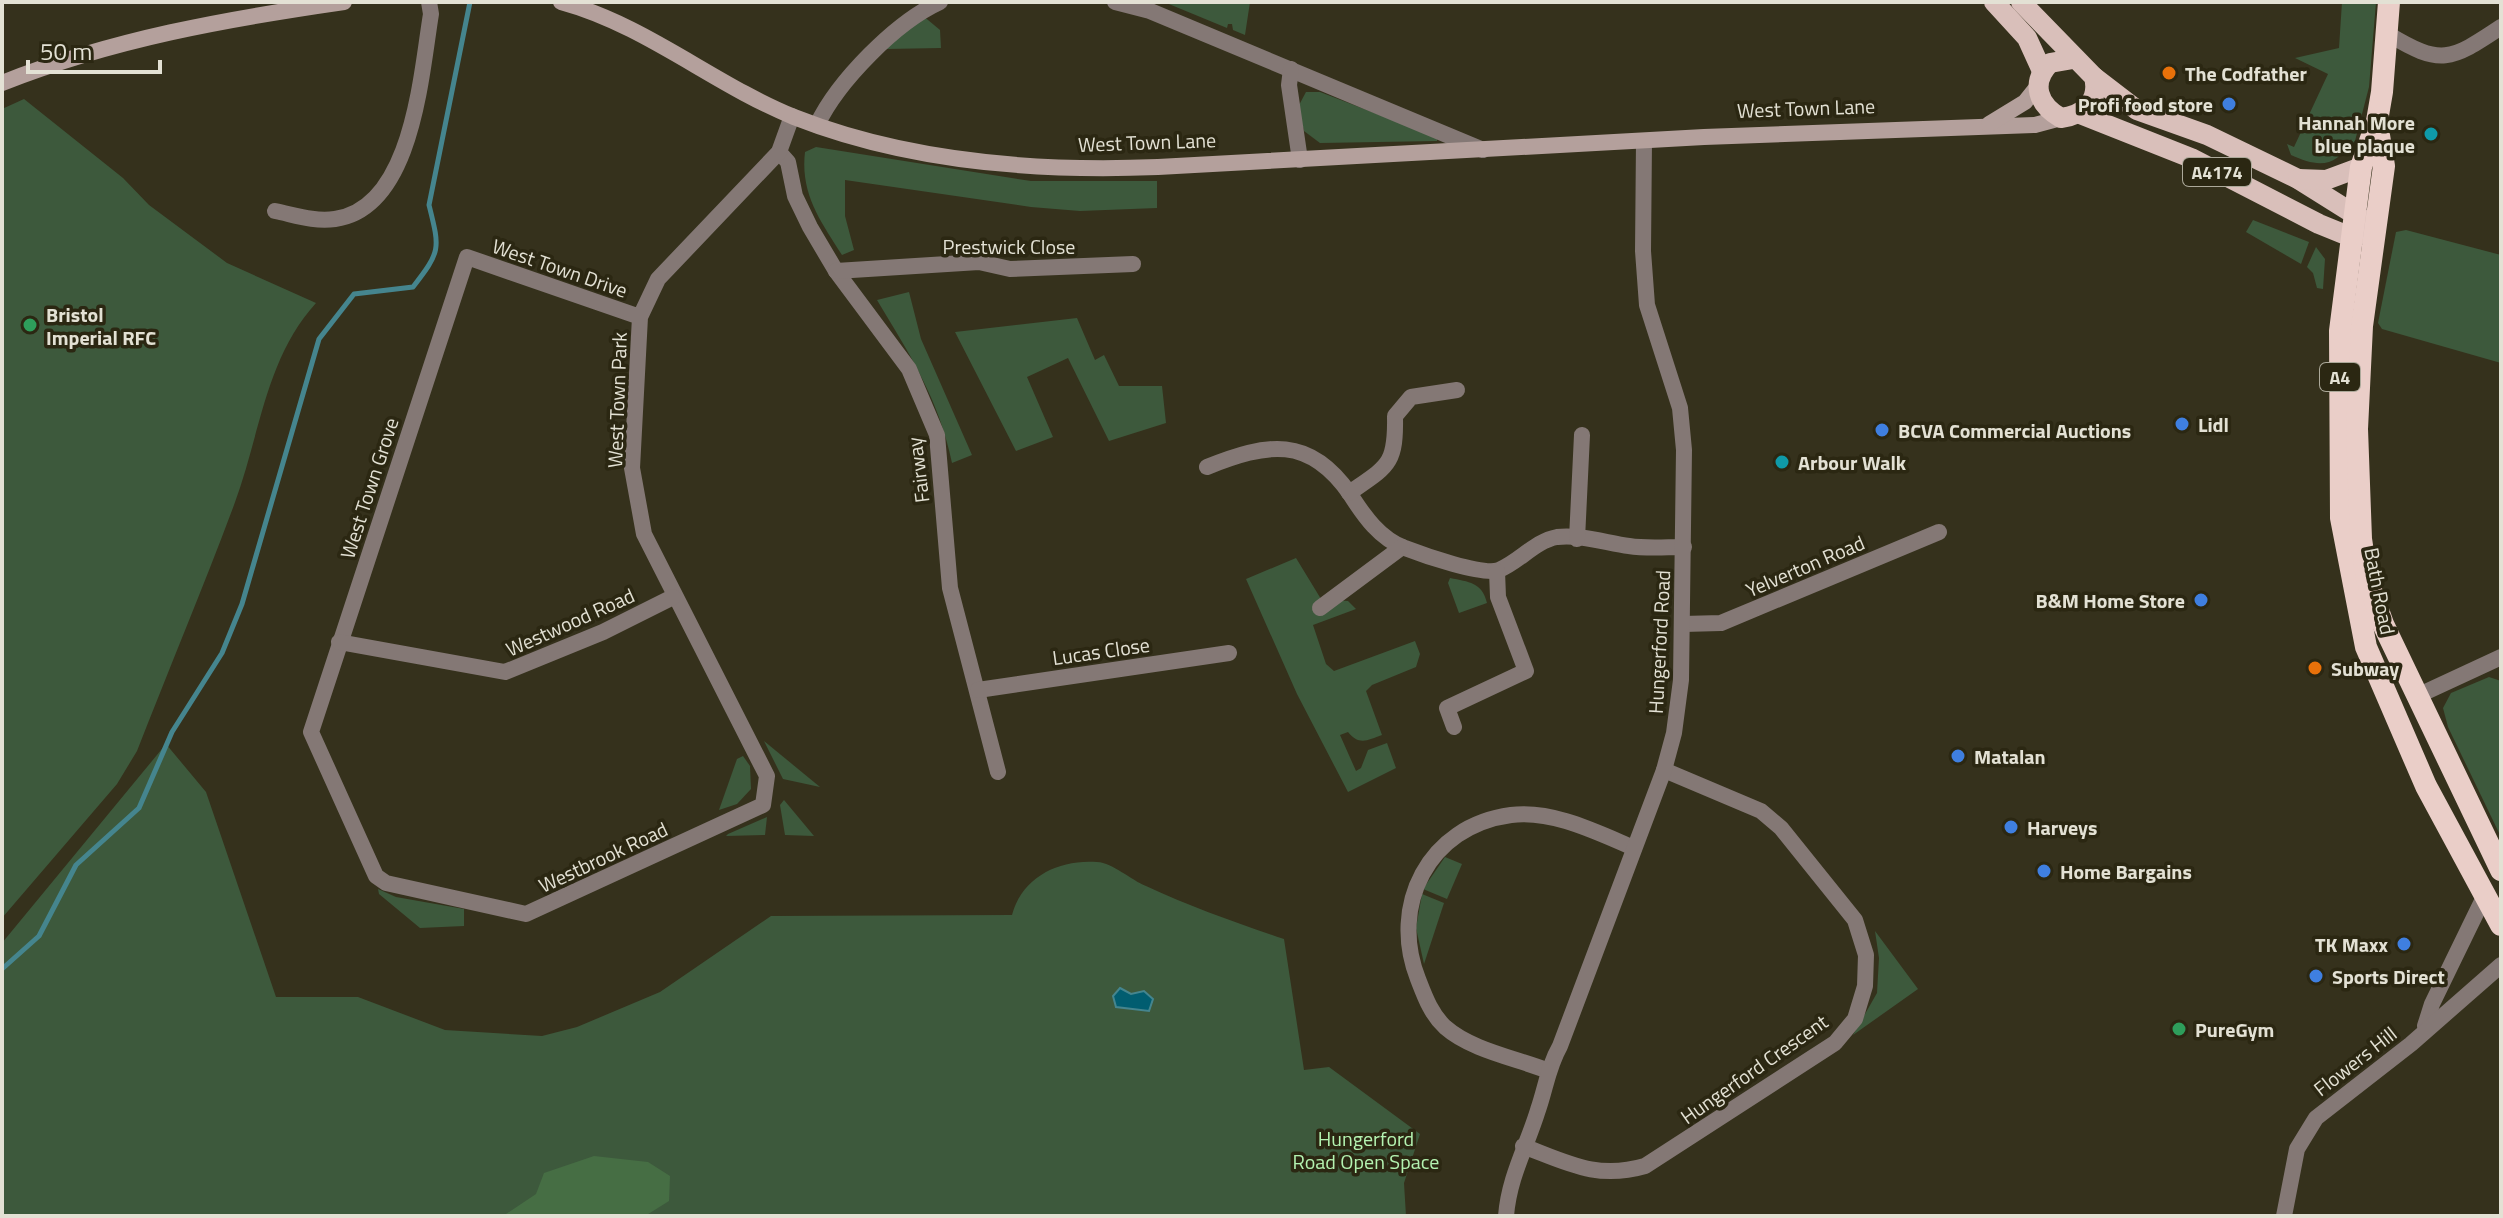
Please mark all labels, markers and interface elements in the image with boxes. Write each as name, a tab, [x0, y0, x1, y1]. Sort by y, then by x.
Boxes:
scale bar	[28, 24, 160, 74]
text: 50 m	[40, 33, 92, 69]
place label: The Codfather	[2185, 58, 2307, 89]
marker: The Codfather	[2160, 64, 2178, 82]
place label: Profi food store	[2078, 89, 2213, 120]
street label: West Town Lane	[1736, 90, 1876, 126]
marker: Profi food store	[2220, 95, 2238, 113]
place label: Hannah More blue plaque	[2298, 107, 2415, 161]
street label: West Town Lane	[1077, 124, 1217, 160]
marker: Hannah More blue plaque	[2422, 125, 2440, 143]
road number: A4174	[2183, 158, 2251, 186]
street label: West Town Drive	[488, 230, 632, 306]
street label: Prestwick Close	[943, 231, 1075, 262]
place label: Bristol Imperial RFC	[46, 299, 156, 353]
marker: Bristol Imperial RFC	[21, 316, 39, 334]
street label: West Town Park	[599, 331, 635, 468]
road number: A4	[2320, 363, 2360, 391]
place label: Lidl	[2198, 409, 2229, 440]
street label: West Town Grove	[332, 413, 406, 563]
place label: BCVA Commercial Auctions	[1898, 415, 2131, 446]
marker: Lidl	[2173, 415, 2191, 433]
marker: BCVA Commercial Auctions	[1873, 421, 1891, 439]
street label: Fairway	[899, 435, 937, 505]
place label: Arbour Walk	[1798, 447, 1907, 478]
marker: Arbour Walk	[1773, 453, 1791, 471]
street label: Yelverton Road	[1741, 527, 1869, 605]
street label: Bath Road	[2356, 545, 2404, 637]
street label: Hungerford Road	[1640, 569, 1678, 715]
street label: Westwood Road	[501, 580, 639, 664]
place label: B&M Home Store	[2035, 585, 2185, 616]
marker: B&M Home Store	[2192, 591, 2210, 609]
street label: Lucas Close	[1050, 629, 1152, 673]
place label: Subway	[2331, 653, 2399, 684]
marker: Subway	[2306, 659, 2324, 677]
place label: Matalan	[1974, 741, 2046, 772]
marker: Matalan	[1949, 747, 1967, 765]
place label: Harveys	[2027, 812, 2097, 843]
street label: Westbrook Road	[533, 813, 673, 901]
marker: Harveys	[2002, 818, 2020, 836]
place label: Home Bargains	[2060, 856, 2192, 887]
marker: Home Bargains	[2035, 862, 2053, 880]
place label: TK Maxx	[2315, 929, 2389, 960]
marker: TK Maxx	[2395, 935, 2413, 953]
place label: Sports Direct	[2332, 961, 2445, 992]
marker: Sports Direct	[2307, 967, 2325, 985]
street label: Hungerford Crescent	[1674, 1006, 1834, 1132]
place label: PureGym	[2195, 1014, 2274, 1045]
street label: Flowers Hill	[2307, 1018, 2403, 1104]
marker: PureGym	[2170, 1020, 2188, 1038]
park label: Hungerford Road Open Space	[1293, 1123, 1439, 1177]

